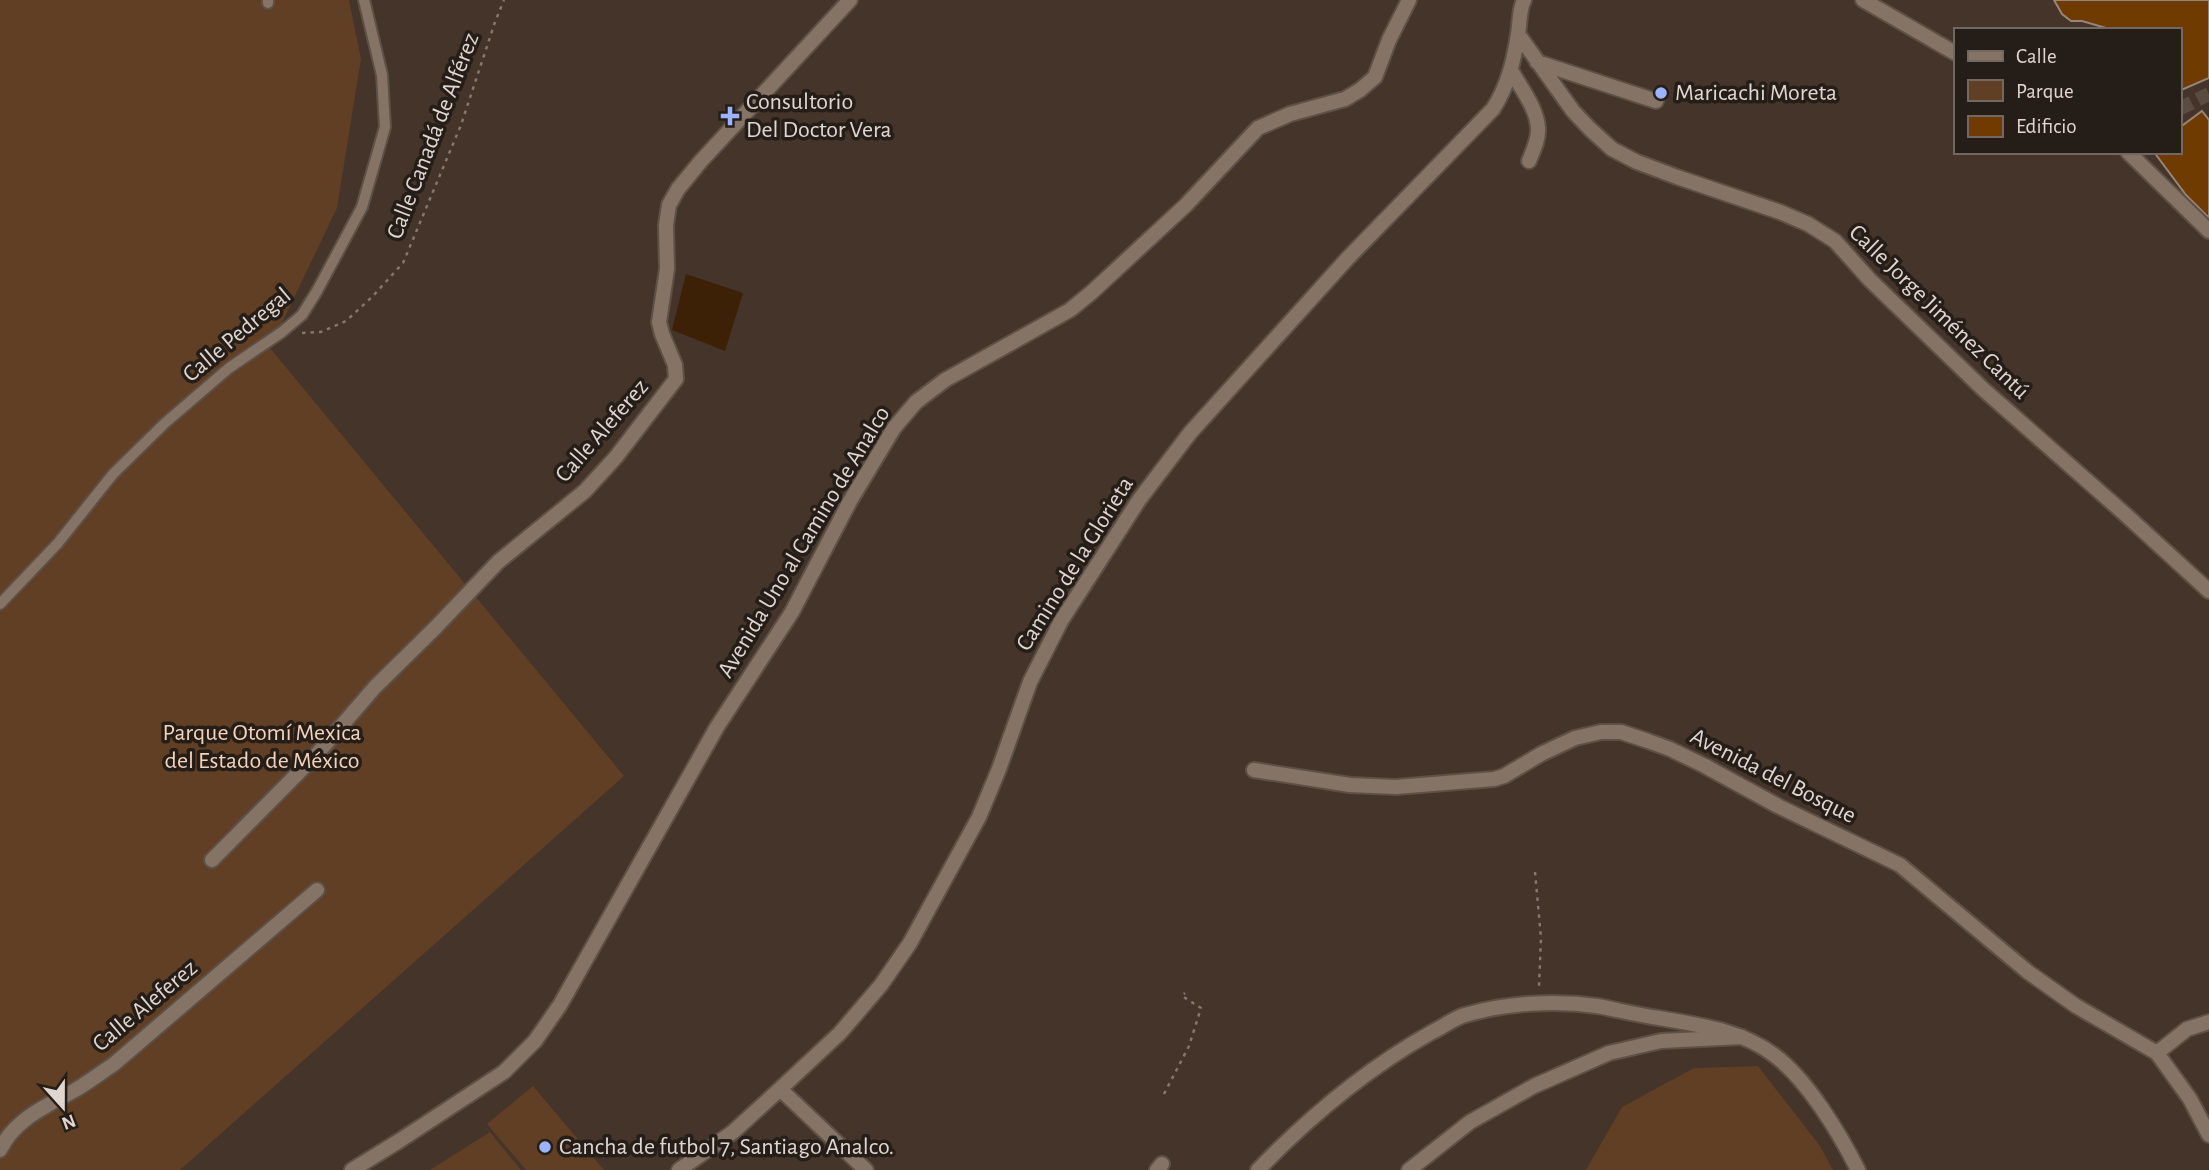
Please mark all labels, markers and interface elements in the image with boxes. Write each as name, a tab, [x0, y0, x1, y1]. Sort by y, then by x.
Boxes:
legend	[1954, 28, 2181, 154]
street label: Calle Canadá de Alférez	[383, 30, 483, 242]
text: Calle	[2016, 46, 2057, 67]
place label: Maricachi Moreta	[1675, 81, 1837, 105]
text: Parque	[2016, 81, 2074, 102]
marker: Maricachi Moreta	[1653, 85, 1669, 101]
place label: Consultorio Del Doctor Vera	[746, 90, 892, 142]
marker: Consultorio Del Doctor Vera	[720, 106, 740, 126]
text: Edificio	[2016, 116, 2077, 137]
street label: Calle Jorge Jiménez Cantú	[1844, 220, 2034, 404]
street label: Calle Pedregal	[179, 283, 295, 387]
street label: Calle Aleferez	[551, 375, 653, 487]
street label: Avenida Uno al Camino de Analco	[713, 402, 895, 682]
street label: Camino de la Glorieta	[1012, 473, 1138, 655]
park label: Parque Otomí Mexica del Estado de México	[163, 721, 361, 773]
street label: Avenida del Bosque	[1686, 724, 1860, 828]
street label: Calle Aleferez	[88, 956, 202, 1056]
north arrow	[28, 1072, 98, 1142]
text: N	[59, 1110, 78, 1133]
place label: Cancha de futbol 7, Santiago Analco.	[559, 1135, 894, 1159]
marker: Cancha de futbol 7, Santiago Analco.	[537, 1139, 553, 1155]

